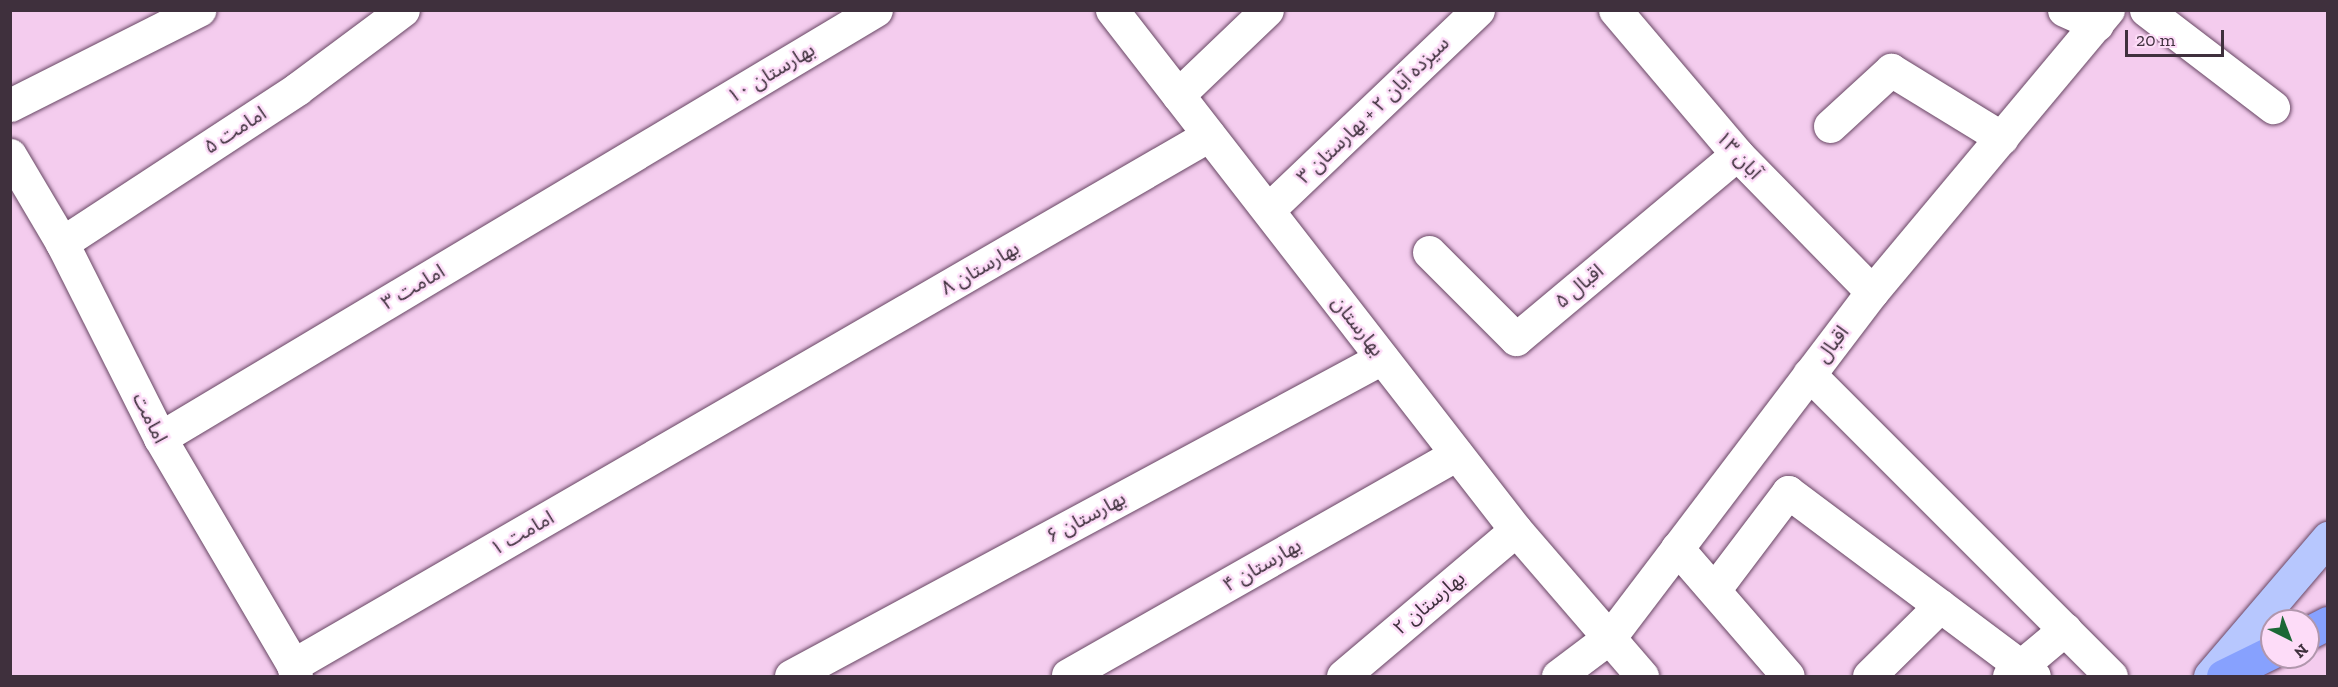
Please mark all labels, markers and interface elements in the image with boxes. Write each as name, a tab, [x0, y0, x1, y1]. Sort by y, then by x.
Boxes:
scale bar	[2128, 18, 2227, 56]
text: 20 m	[2136, 29, 2175, 51]
street label: سیزده آبان ۲ + بهارستان ۳	[1292, 31, 1454, 189]
street label: بهارستان ۱۰	[723, 37, 819, 109]
street label: امامت ۵	[199, 101, 271, 159]
street label: ۱۳ آبان	[1711, 126, 1767, 184]
street label: بهارستان ۸	[936, 236, 1024, 300]
street label: امامت ۳	[377, 259, 449, 315]
street label: اقبال ۵	[1550, 259, 1608, 313]
street label: بهارستان	[1327, 291, 1389, 361]
street label: اقبال	[1810, 321, 1854, 367]
street label: امامت	[127, 389, 173, 447]
street label: بهارستان ۶	[1042, 486, 1130, 548]
street label: امامت ۱	[486, 505, 558, 561]
street label: بهارستان ۴	[1218, 533, 1306, 597]
street label: بهارستان ۲	[1388, 566, 1470, 640]
north arrow	[2260, 609, 2320, 669]
text: N	[2290, 640, 2312, 662]

